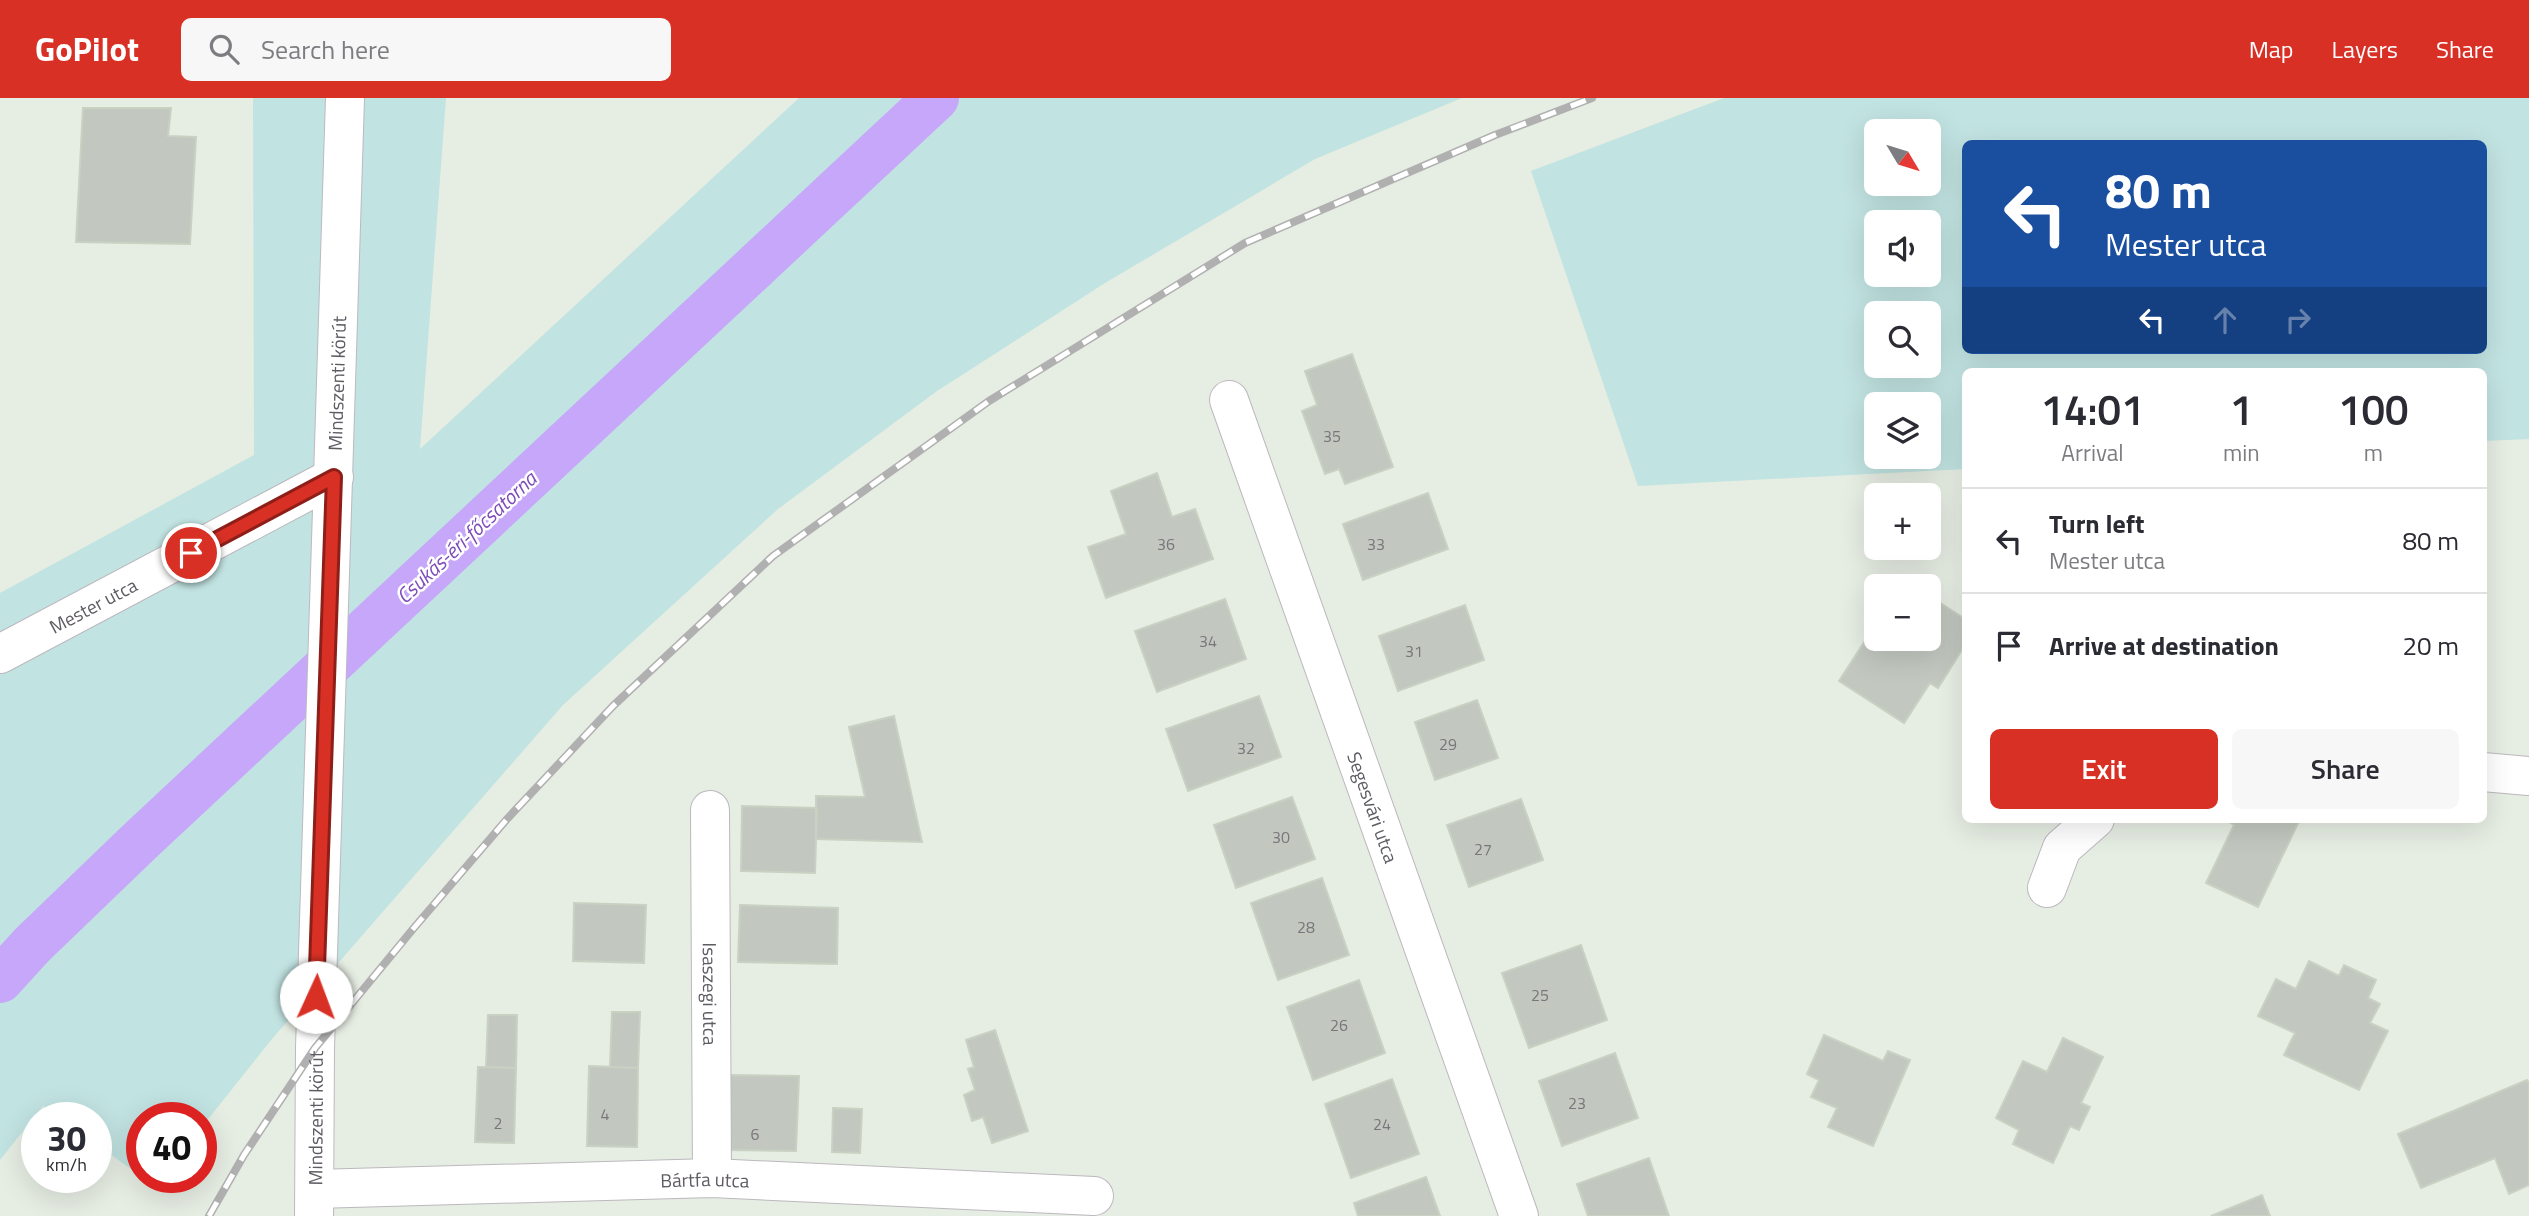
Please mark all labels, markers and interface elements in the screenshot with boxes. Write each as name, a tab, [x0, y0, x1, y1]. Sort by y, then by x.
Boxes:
search box	[181, 18, 671, 81]
text: GoPilot	[35, 24, 139, 74]
icon: search	[205, 30, 243, 68]
text: Search here	[261, 30, 390, 69]
text: Map	[2249, 31, 2294, 67]
text: Layers	[2332, 31, 2398, 67]
text: Share	[2436, 31, 2494, 67]
north arrow	[1864, 119, 1941, 196]
map controls	[1864, 119, 1941, 651]
text: 80 m	[2105, 152, 2212, 227]
icon: left	[1990, 168, 2081, 259]
button: sound	[1864, 210, 1941, 287]
text: Mester utca	[2105, 220, 2266, 268]
button: search	[1864, 301, 1941, 378]
icon: left	[2133, 301, 2171, 339]
icon: ahead	[2206, 301, 2244, 339]
icon: right	[2279, 301, 2317, 339]
street label: Mindszenti körút	[319, 315, 353, 451]
text: 14:01	[2040, 377, 2145, 441]
text: 1	[2230, 377, 2253, 441]
text: 100	[2338, 377, 2409, 441]
button: layers	[1864, 392, 1941, 469]
house number: 35	[1323, 424, 1341, 448]
text: Arrival	[2061, 435, 2124, 470]
text: min	[2223, 435, 2260, 470]
text: m	[2364, 435, 2383, 470]
water label: Csukás-éri-főcsatorna	[388, 462, 545, 611]
button: +	[1864, 483, 1941, 560]
text: Turn left	[2049, 504, 2144, 543]
text: 80 m	[2402, 521, 2459, 560]
icon: left	[1990, 522, 2028, 560]
pin	[161, 523, 221, 583]
house number: 36	[1157, 532, 1175, 556]
house number: 33	[1367, 532, 1385, 556]
icon: arrive	[172, 534, 210, 572]
text: Mester utca	[2049, 543, 2165, 578]
street label: Mester utca	[44, 569, 142, 640]
button: −	[1864, 574, 1941, 651]
text: Arrive at destination	[2049, 626, 2279, 665]
text: 20 m	[2402, 626, 2459, 665]
icon: arrive	[1990, 627, 2028, 665]
house number: 34	[1199, 629, 1217, 653]
house number: 31	[1405, 639, 1423, 663]
button: Exit	[1990, 729, 2218, 809]
button: Share	[2232, 729, 2459, 809]
house number: 29	[1439, 732, 1457, 756]
house number: 32	[1237, 736, 1255, 760]
street label: Segesvári utca	[1341, 748, 1407, 867]
house number: 30	[1272, 825, 1290, 849]
house number: 27	[1474, 837, 1492, 861]
house number: 28	[1297, 915, 1315, 939]
street label: Isaszegi utca	[696, 942, 726, 1046]
position arrow	[279, 960, 353, 1034]
house number: 25	[1531, 983, 1549, 1007]
house number: 26	[1330, 1013, 1348, 1037]
street label: Mindszenti körút	[300, 1050, 329, 1186]
house number: 23	[1568, 1091, 1586, 1115]
speed limit sign: 40	[126, 1102, 217, 1193]
house number: 4	[601, 1102, 610, 1126]
text: 30	[47, 1111, 86, 1165]
house number: 2	[494, 1111, 502, 1135]
house number: 24	[1373, 1112, 1391, 1136]
house number: 6	[751, 1122, 760, 1146]
text: km/h	[46, 1151, 87, 1178]
street label: Bártfa utca	[660, 1163, 751, 1194]

